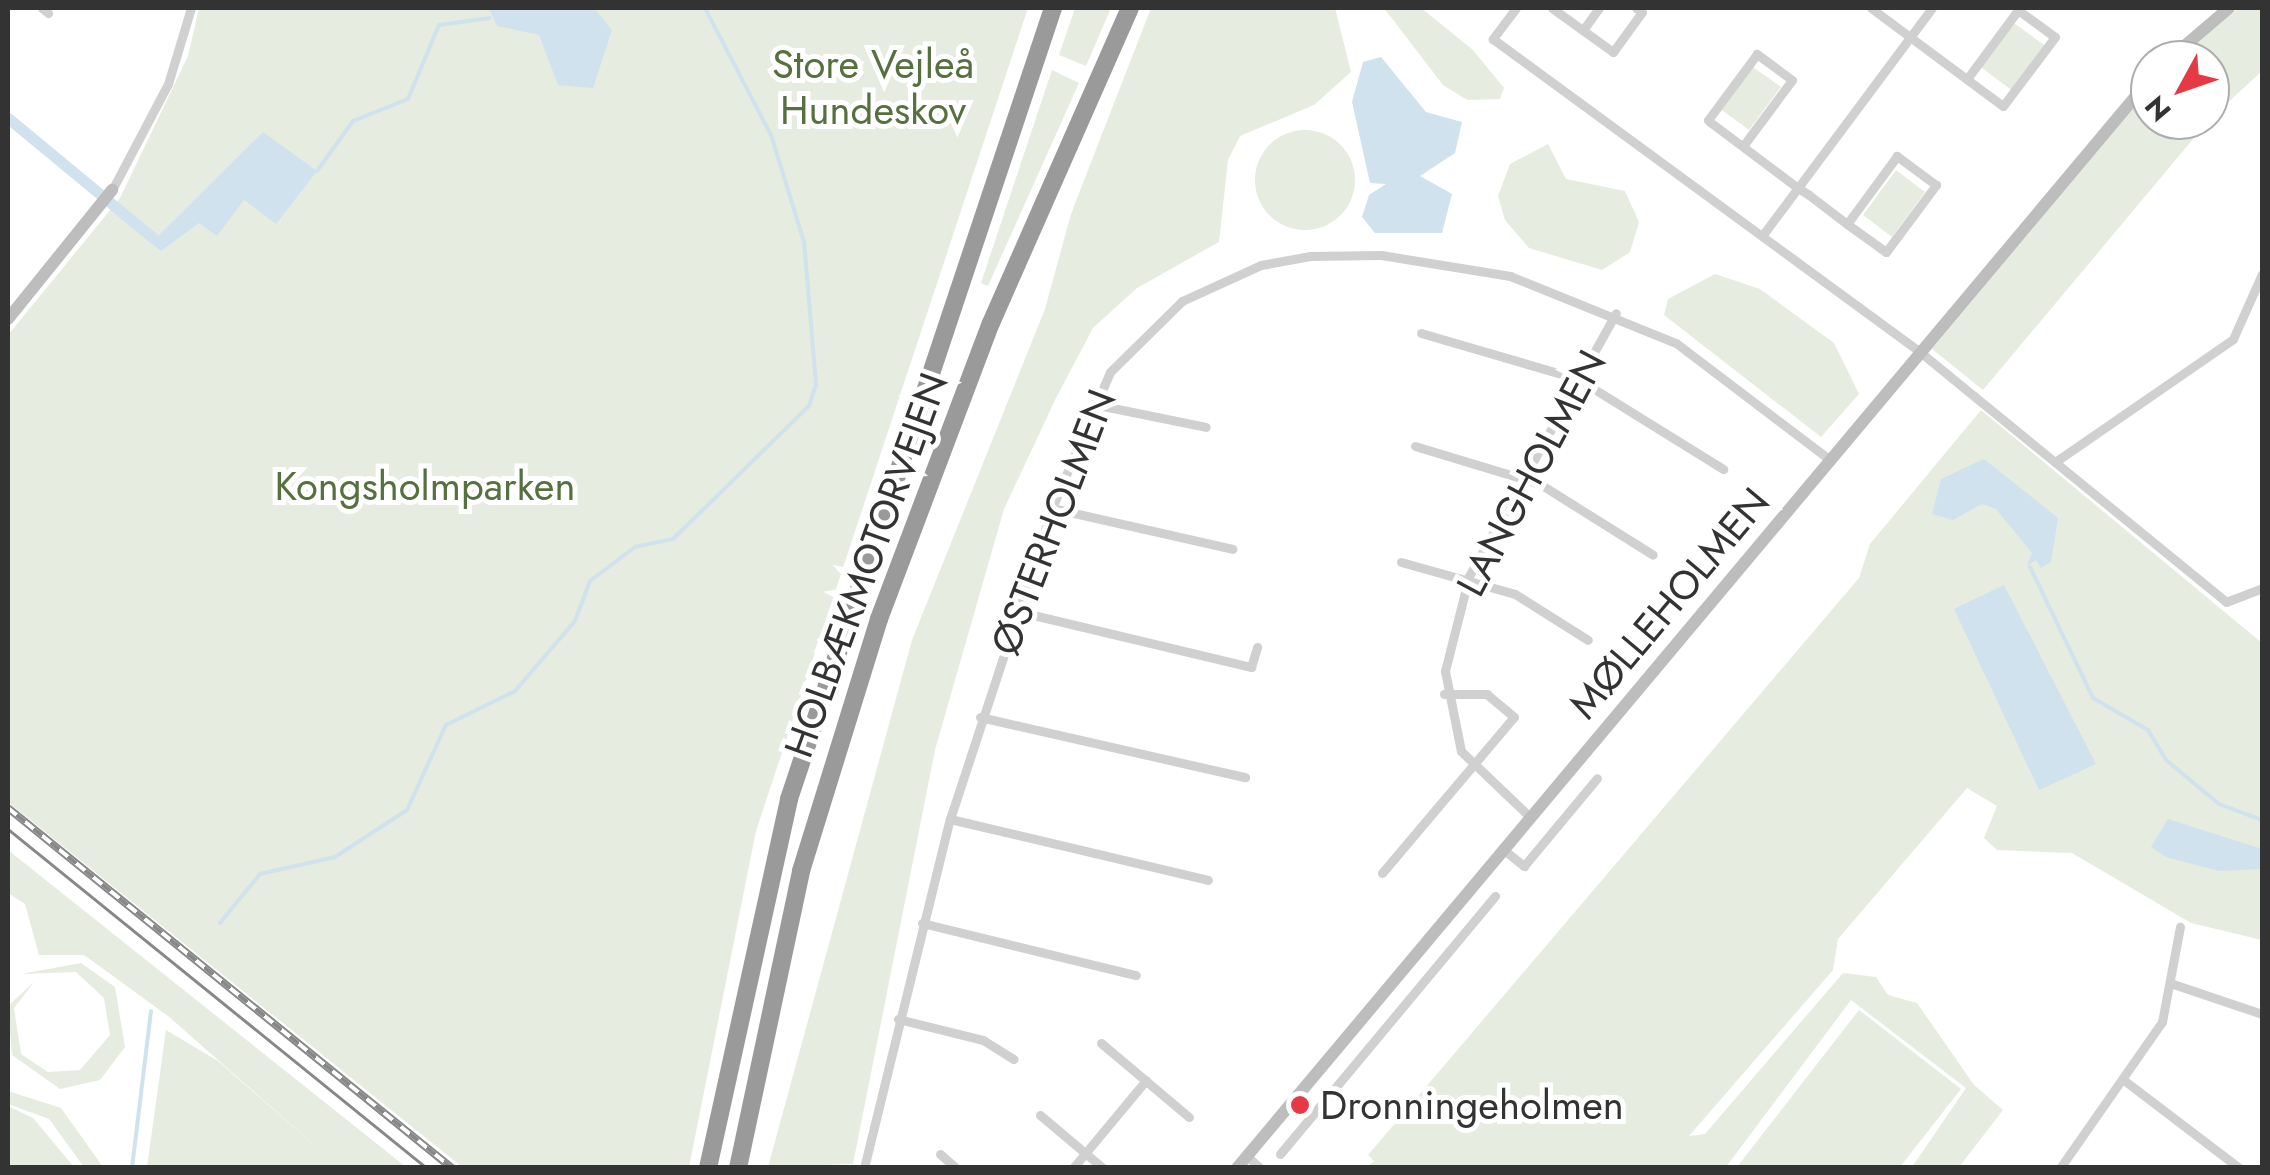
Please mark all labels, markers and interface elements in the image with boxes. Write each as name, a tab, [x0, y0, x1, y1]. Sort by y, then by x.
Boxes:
park label: Store Vejleå Hundeskov	[772, 40, 974, 134]
north arrow	[2130, 40, 2230, 140]
text: N	[2135, 87, 2181, 130]
street label: LANGHOLMEN	[1446, 342, 1616, 604]
street label: HOLBÆKMOTORVEJEN	[774, 366, 958, 764]
street label: ØSTERHOLMEN	[980, 383, 1126, 661]
park label: Kongsholmparken	[275, 462, 575, 510]
street label: MØLLEHOLMEN	[1559, 478, 1779, 728]
place label: Dronningeholmen	[1320, 1081, 1624, 1129]
marker: Dronningeholmen	[1289, 1094, 1311, 1116]

